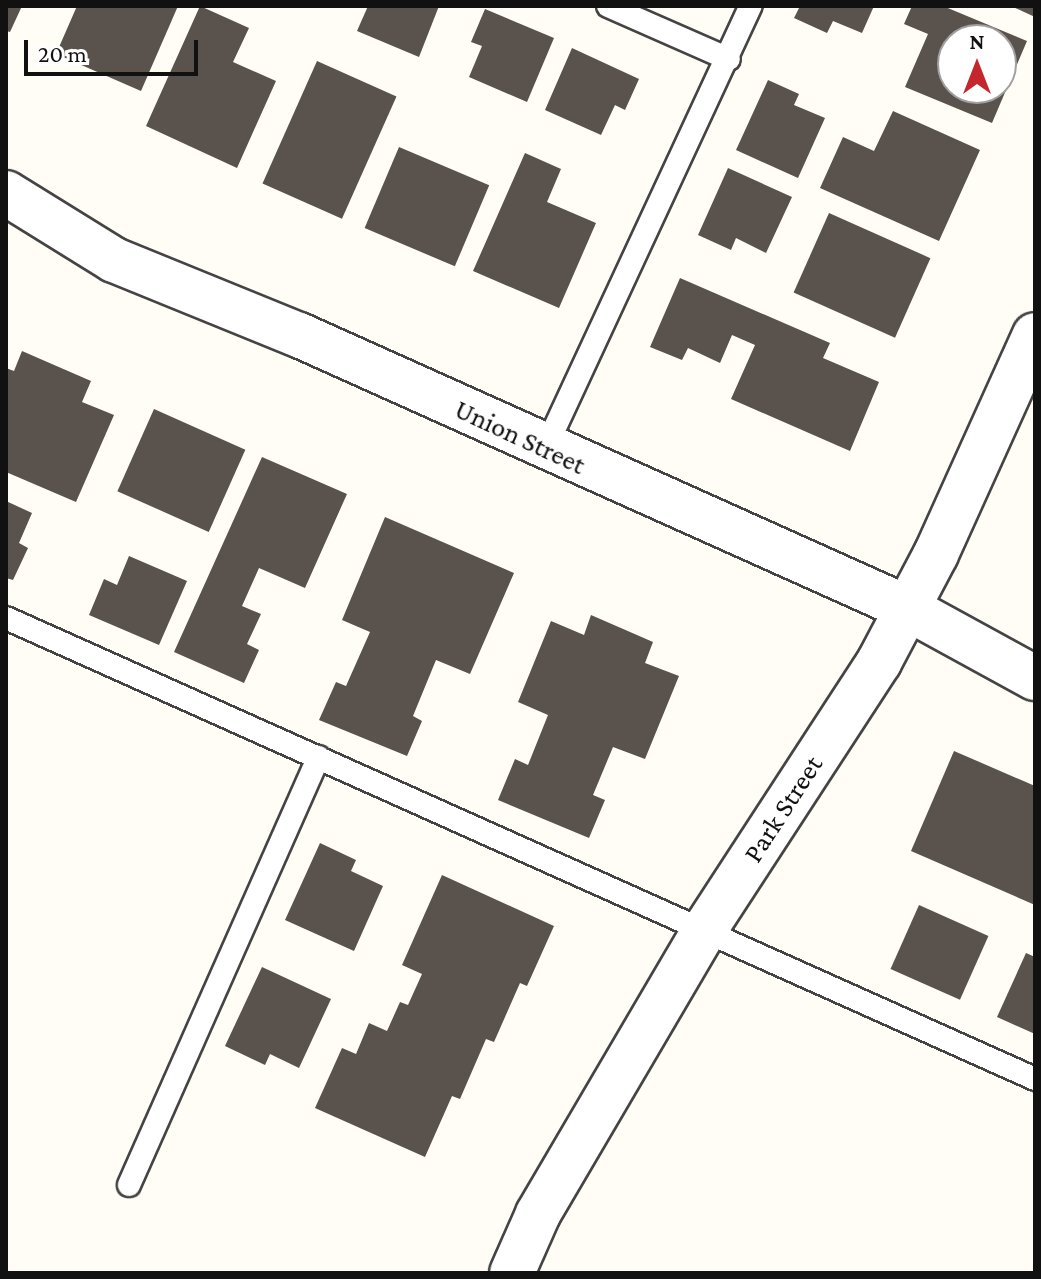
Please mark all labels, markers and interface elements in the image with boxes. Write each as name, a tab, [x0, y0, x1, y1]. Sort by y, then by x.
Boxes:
scale bar	[28, 24, 202, 74]
north arrow	[937, 24, 1017, 104]
text: N	[970, 29, 985, 54]
text: 20 m	[38, 40, 87, 67]
street label: Union Street	[449, 392, 591, 482]
street label: Park Street	[736, 749, 830, 869]

